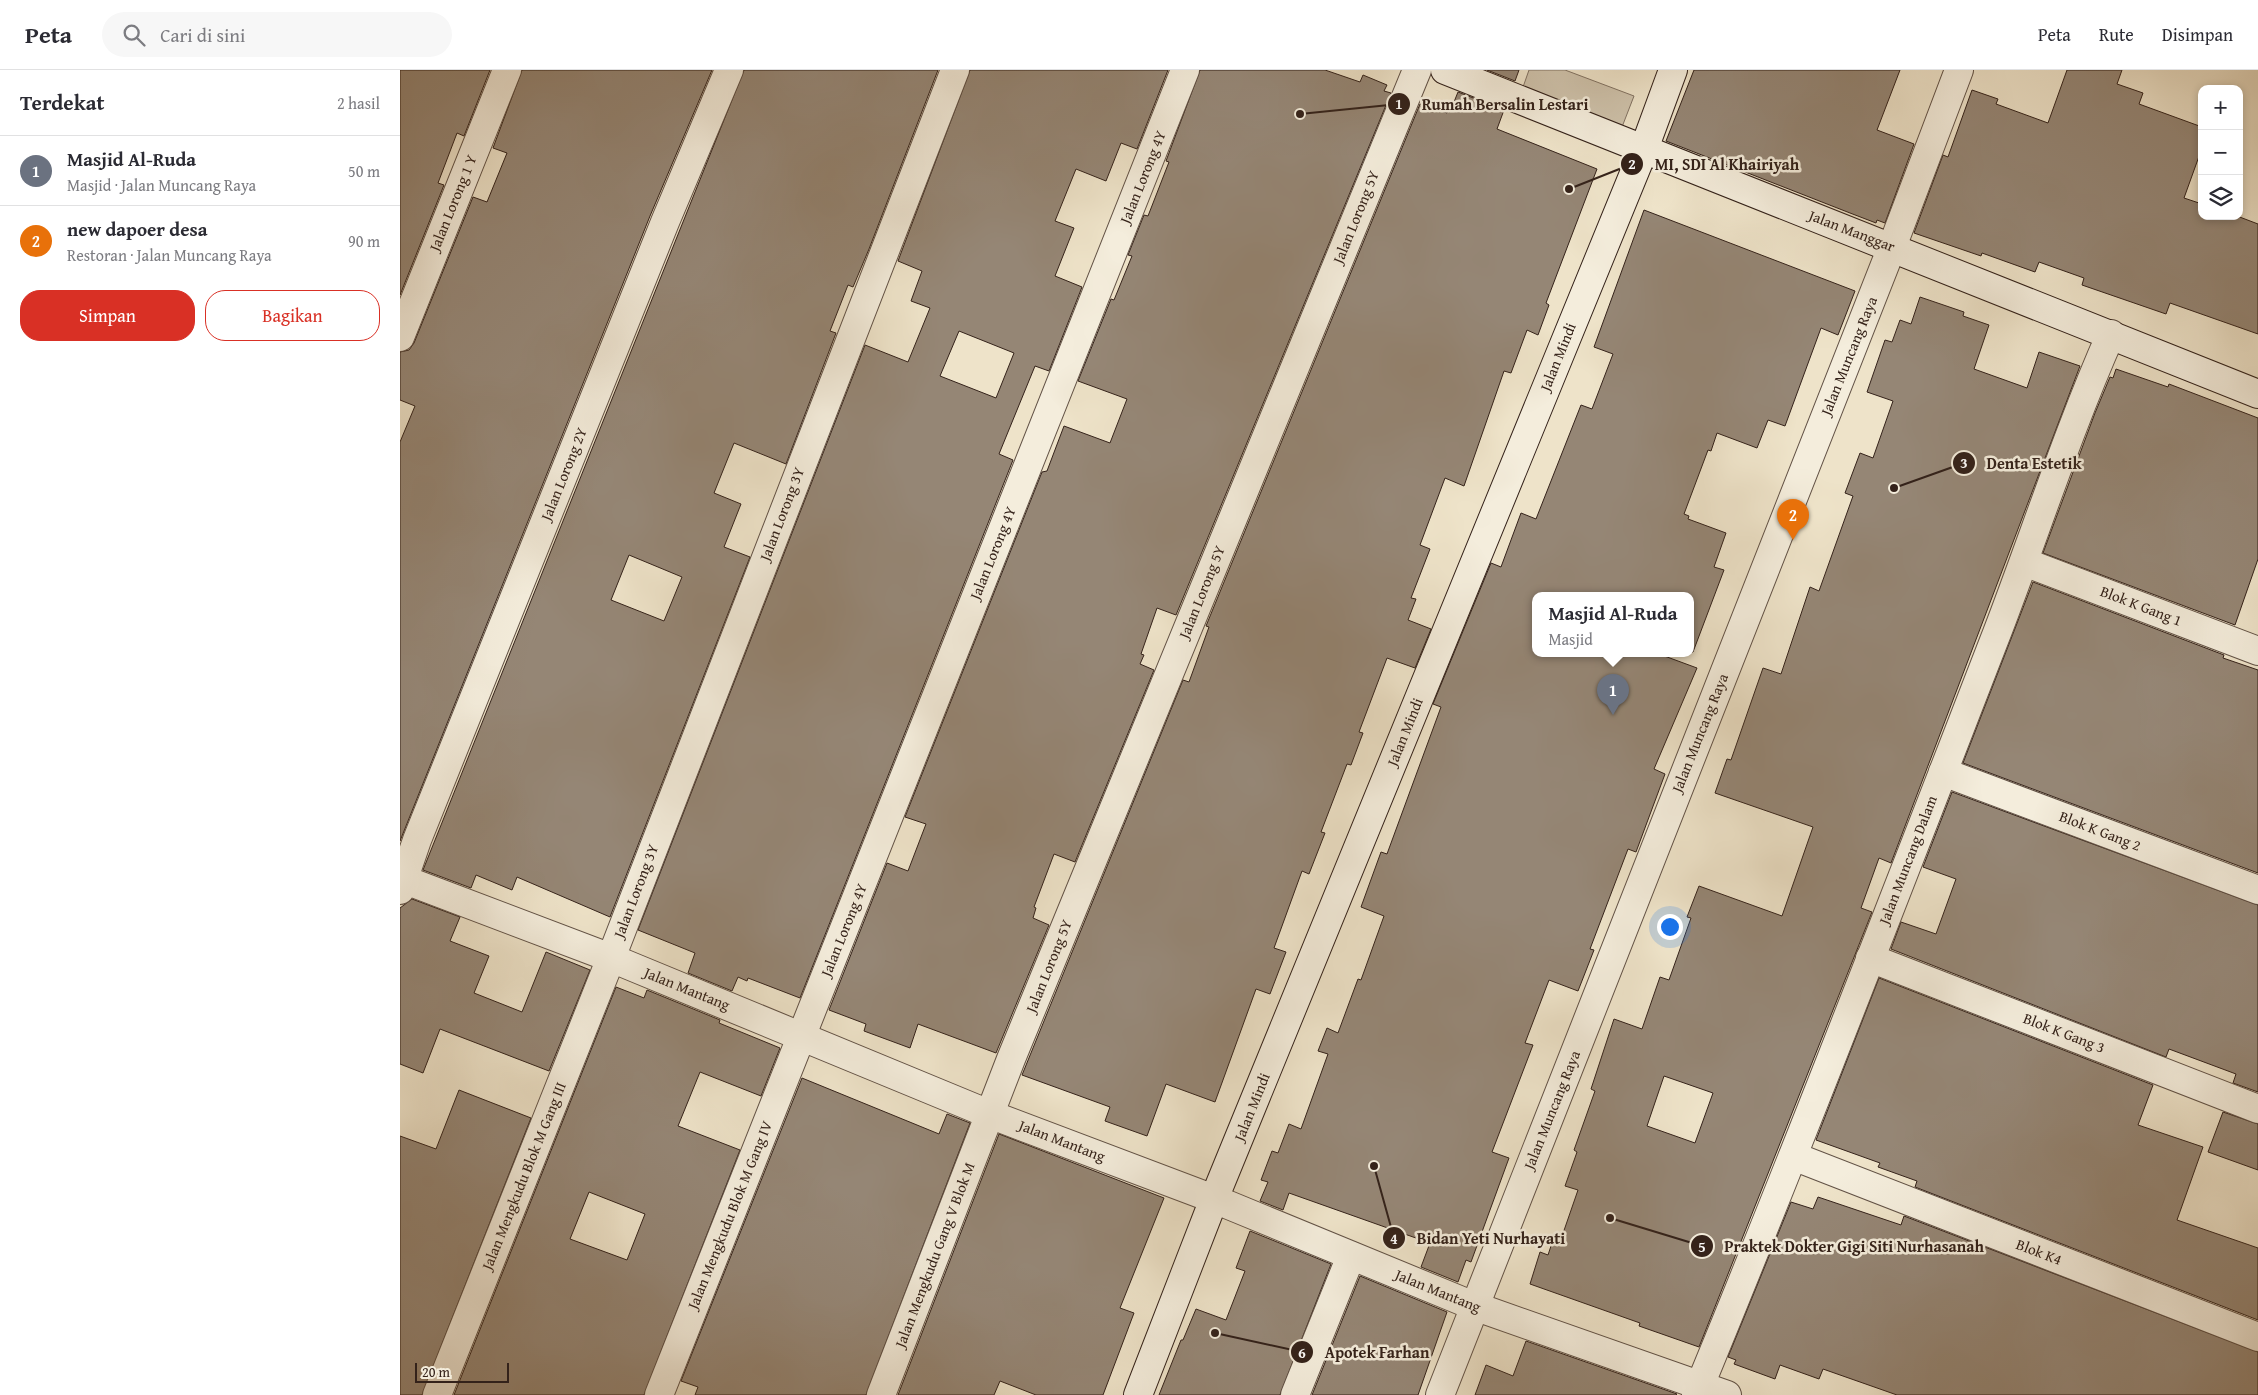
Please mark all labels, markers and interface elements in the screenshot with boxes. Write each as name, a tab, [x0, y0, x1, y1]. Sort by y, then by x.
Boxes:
search box	[102, 12, 452, 57]
text: Peta	[25, 17, 72, 52]
icon: search	[120, 21, 148, 49]
text: Cari di sini	[160, 21, 245, 49]
text: Peta	[2038, 21, 2071, 48]
text: Rute	[2099, 21, 2134, 48]
text: Disimpan	[2162, 21, 2233, 48]
map controls	[2198, 85, 2243, 220]
button: +	[2198, 85, 2243, 130]
text: Terdekat	[20, 87, 104, 118]
callout: Rumah Bersalin Lestari	[1386, 89, 1598, 120]
text: 2 hasil	[337, 91, 380, 115]
text: Rumah Bersalin Lestari	[1422, 92, 1588, 116]
text: 1	[1395, 93, 1403, 114]
street label: Jalan Lorong 4Y	[1114, 127, 1171, 228]
button: −	[2198, 130, 2243, 175]
text: Masjid Al-Ruda	[67, 145, 196, 173]
callout: MI, SDI Al Khairiyah	[1620, 149, 1809, 180]
street label: Jalan Lorong 1 Y	[423, 152, 481, 256]
text: MI, SDI Al Khairiyah	[1655, 152, 1800, 176]
text: 2	[1628, 153, 1636, 174]
text: 1	[32, 159, 40, 183]
text: 50 m	[348, 159, 380, 183]
street label: Jalan Lorong 5Y	[1327, 167, 1384, 268]
text: Masjid · Jalan Muncang Raya	[67, 173, 256, 197]
button: layers	[2198, 175, 2243, 220]
street label: Jalan Manggar	[1804, 204, 1898, 257]
text: new dapoer desa	[67, 215, 207, 243]
text: 2	[32, 229, 40, 253]
text: 90 m	[348, 229, 380, 253]
text: Restoran · Jalan Muncang Raya	[67, 243, 272, 267]
button: Simpan	[20, 290, 195, 341]
button: Bagikan	[205, 290, 380, 341]
street label: Jalan Muncang Raya	[1814, 293, 1882, 420]
street label: Jalan Mindi	[1534, 320, 1581, 396]
street label: Jalan Lorong 2Y	[535, 424, 592, 525]
callout: Denta Estetik	[1952, 448, 2092, 479]
text: Denta Estetik	[1987, 451, 2082, 475]
text: 3	[1960, 452, 1968, 473]
street label: Jalan Lorong 3Y	[753, 464, 809, 566]
pin: 2	[1777, 499, 1809, 540]
street label: Jalan Lorong 4Y	[964, 503, 1021, 604]
street label: Jalan Lorong 5Y	[1173, 542, 1230, 643]
street label: Blok K Gang 1	[2097, 580, 2185, 631]
popup	[1532, 592, 1694, 657]
text: Masjid Al-Ruda	[1548, 599, 1678, 627]
text: Masjid	[1548, 627, 1593, 651]
street label: Jalan Muncang Raya	[1665, 670, 1733, 797]
pin: 1	[1597, 674, 1629, 715]
street label: Jalan Mindi	[1381, 695, 1428, 771]
street label: Jalan Muncang Dalam	[1873, 792, 1942, 929]
street label: Blok K Gang 2	[2056, 805, 2144, 856]
street label: Jalan Lorong 3Y	[607, 841, 663, 943]
street label: Jalan Lorong 4Y	[815, 880, 872, 981]
your location	[1657, 914, 1683, 940]
street label: Jalan Lorong 5Y	[1020, 916, 1077, 1017]
street label: Jalan Mantang	[639, 961, 734, 1016]
street label: Blok K Gang 3	[2020, 1007, 2108, 1058]
street label: Jalan Muncang Raya	[1517, 1047, 1585, 1174]
street label: Jalan Mindi	[1228, 1070, 1275, 1146]
street label: Jalan Mengkudu Blok M Gang III	[475, 1079, 571, 1275]
street label: Jalan Mantang	[1014, 1114, 1109, 1167]
street label: Jalan Mengkudu Blok M Gang IV	[681, 1117, 777, 1314]
street label: Jalan Mengkudu Gang V Blok M	[889, 1159, 980, 1352]
callout: Bidan Yeti Nurhayati	[1382, 1223, 1575, 1254]
text: Bidan Yeti Nurhayati	[1417, 1226, 1565, 1250]
text: 4	[1390, 1228, 1398, 1249]
callout: Praktek Dokter Gigi Siti Nurhasanah	[1690, 1231, 1994, 1262]
street label: Blok K4	[2013, 1233, 2065, 1270]
text: Praktek Dokter Gigi Siti Nurhasanah	[1724, 1234, 1984, 1258]
text: 5	[1698, 1236, 1706, 1257]
street label: Jalan Mantang	[1390, 1263, 1485, 1318]
callout: Apotek Farhan	[1289, 1337, 1439, 1368]
text: Apotek Farhan	[1325, 1340, 1430, 1364]
text: 6	[1298, 1342, 1306, 1363]
scale bar	[415, 1360, 509, 1383]
text: 20 m	[422, 1362, 450, 1382]

